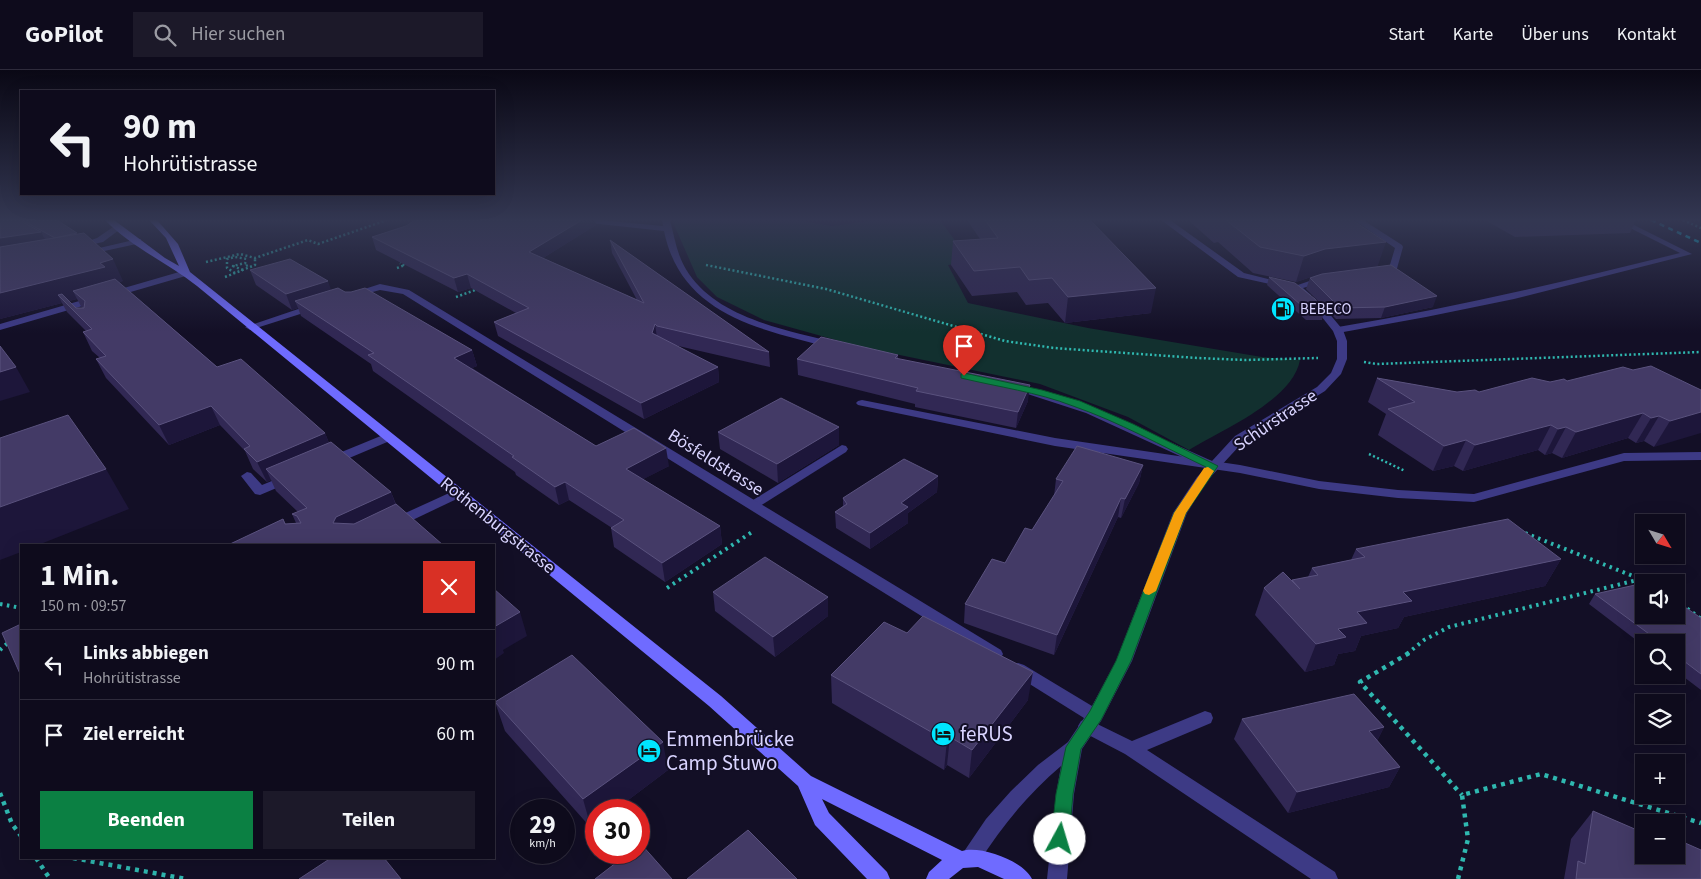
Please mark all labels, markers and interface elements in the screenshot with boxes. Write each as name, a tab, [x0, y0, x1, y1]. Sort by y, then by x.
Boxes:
search box	[133, 12, 483, 57]
text: GoPilot	[25, 17, 103, 52]
icon: search	[151, 21, 179, 49]
text: Hier suchen	[191, 21, 285, 48]
text: Start	[1388, 22, 1425, 47]
text: Karte	[1453, 22, 1493, 47]
text: Über uns	[1521, 22, 1589, 47]
text: Kontakt	[1617, 22, 1676, 47]
text: 90 m	[123, 102, 197, 152]
icon: left	[40, 110, 105, 175]
text: Hohrütistrasse	[123, 148, 257, 180]
fuel station icon: BEBECO	[1270, 296, 1296, 322]
place label: BEBECO	[1300, 299, 1352, 320]
pin	[943, 325, 985, 376]
icon: arrive	[950, 332, 978, 360]
street label: Schürstrasse	[1229, 383, 1322, 458]
street label: Bösfeldstrasse	[663, 423, 768, 502]
street label: Rothenburgstrasse	[435, 471, 560, 580]
north arrow	[1635, 514, 1685, 564]
map controls	[1635, 514, 1685, 864]
text: 1 Min.	[40, 554, 119, 597]
button: close	[423, 561, 475, 613]
button: sound	[1635, 574, 1685, 624]
text: 150 m · 09:57	[40, 595, 127, 617]
button: search	[1635, 634, 1685, 684]
text: Links abbiegen	[83, 640, 209, 667]
icon: left	[40, 651, 68, 679]
text: 90 m	[437, 651, 475, 678]
text: Hohrütistrasse	[83, 667, 181, 689]
button: layers	[1635, 694, 1685, 744]
place label: feRUS	[960, 719, 1013, 749]
icon: arrive	[40, 721, 68, 749]
text: Ziel erreicht	[83, 721, 184, 748]
text: 60 m	[437, 721, 475, 748]
hotel icon: feRUS	[930, 721, 956, 747]
place label: Emmenbrücke Camp Stuwo	[666, 724, 794, 778]
hotel icon: Emmenbrücke Camp Stuwo	[636, 738, 662, 764]
button: +	[1635, 754, 1685, 804]
button: Beenden	[40, 791, 253, 849]
button: Teilen	[263, 791, 475, 849]
speed limit sign: 30	[585, 799, 650, 864]
text: 29	[529, 807, 556, 843]
position arrow	[1033, 812, 1085, 864]
button: −	[1635, 814, 1685, 864]
text: km/h	[529, 835, 556, 852]

